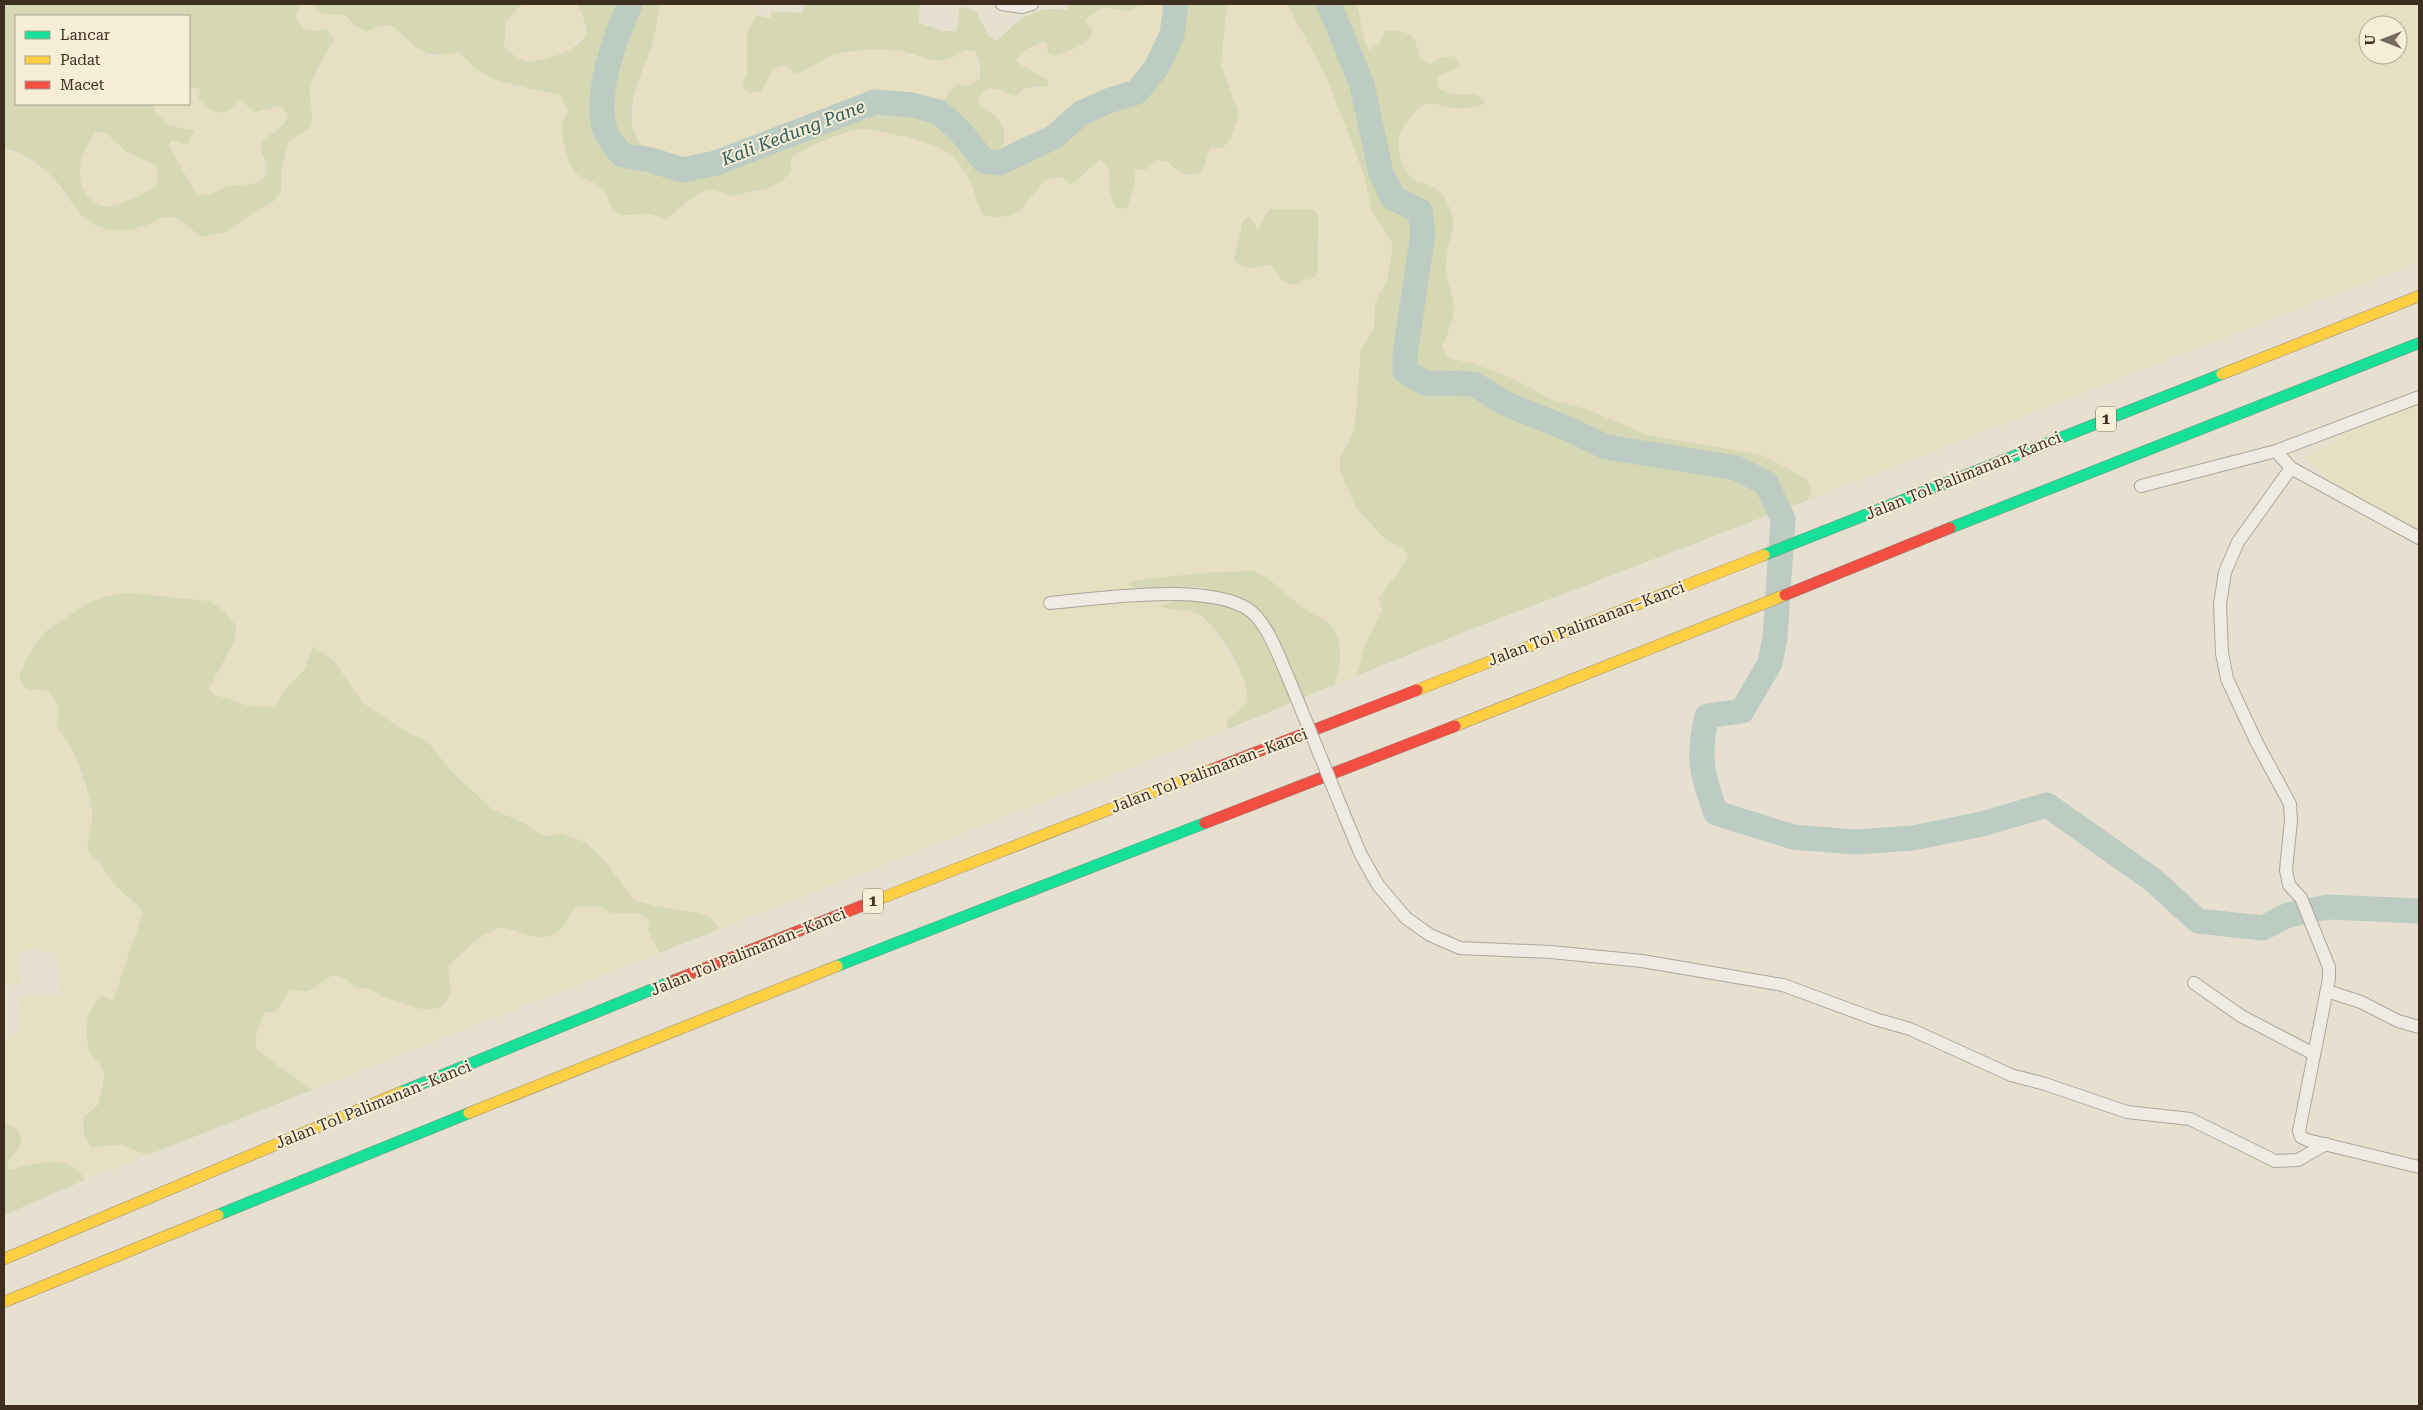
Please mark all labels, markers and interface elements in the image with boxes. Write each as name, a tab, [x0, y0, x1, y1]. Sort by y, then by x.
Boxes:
legend	[15, 15, 190, 105]
north arrow	[2358, 15, 2408, 65]
text: Lancar	[60, 26, 110, 44]
text: U	[2362, 34, 2378, 45]
text: Padat	[60, 51, 101, 69]
text: Macet	[60, 76, 105, 94]
water label: Kali Kedung Pane	[717, 95, 868, 170]
road number: 1	[2096, 406, 2116, 432]
street label: Jalan Tol Palimanan–Kanci	[1863, 427, 2064, 523]
street label: Jalan Tol Palimanan–Kanci	[1485, 577, 1687, 670]
street label: Jalan Tol Palimanan–Kanci	[1108, 724, 1310, 817]
road number: 1	[863, 888, 883, 914]
street label: Jalan Tol Palimanan–Kanci	[648, 903, 849, 999]
street label: Jalan Tol Palimanan–Kanci	[273, 1056, 474, 1152]

